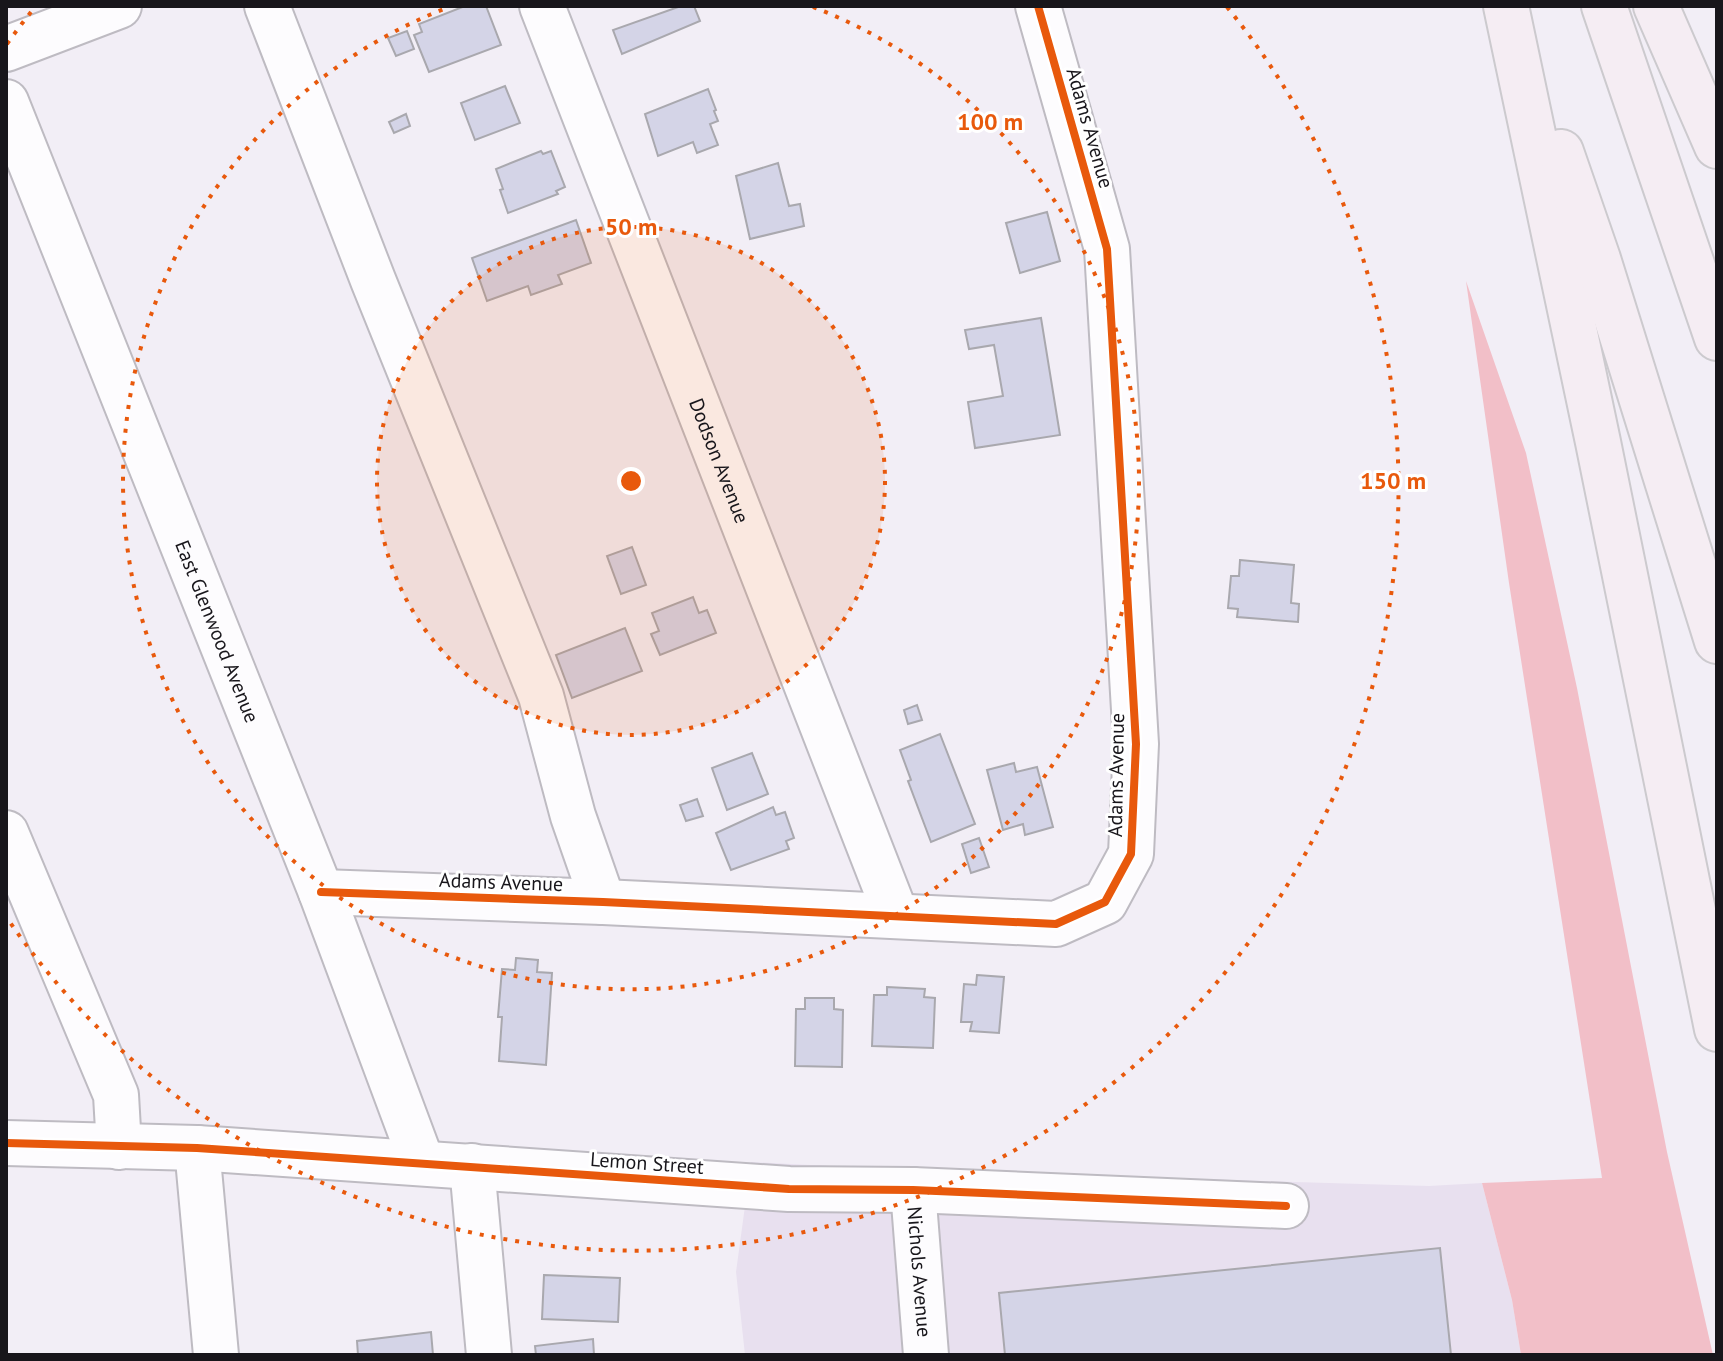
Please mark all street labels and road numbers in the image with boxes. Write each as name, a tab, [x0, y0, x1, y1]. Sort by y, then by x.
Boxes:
street label: Adams Avenue	[1060, 65, 1120, 191]
street label: Dodson Avenue	[683, 395, 755, 527]
street label: East Glenwood Avenue	[169, 536, 265, 727]
street label: Adams Avenue	[1102, 713, 1130, 837]
street label: Adams Avenue	[438, 867, 564, 897]
street label: Lemon Street	[589, 1146, 705, 1180]
street label: Nichols Avenue	[901, 1205, 938, 1338]

